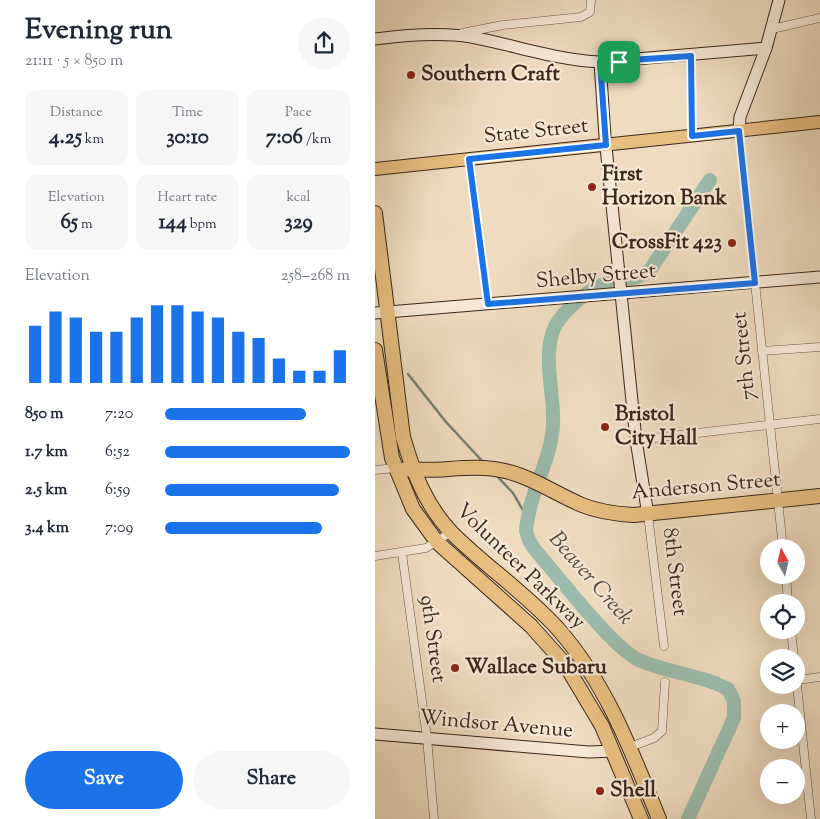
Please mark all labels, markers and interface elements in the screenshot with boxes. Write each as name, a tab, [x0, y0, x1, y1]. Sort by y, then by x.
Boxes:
text: Evening run	[25, 11, 172, 51]
button: share	[298, 17, 350, 69]
pin	[598, 41, 640, 83]
icon: arrive	[605, 48, 633, 76]
text: 21:11 · 5 × 850 m	[25, 50, 123, 73]
place label: Southern Craft	[421, 60, 560, 90]
marker: Southern Craft	[405, 69, 417, 81]
text: Distance	[50, 103, 103, 123]
text: Time	[172, 103, 203, 123]
text: Pace	[285, 103, 312, 123]
street label: State Street	[482, 112, 590, 152]
text: 4.25	[49, 123, 82, 153]
text: 30:10	[166, 123, 209, 153]
text: 7:06	[266, 123, 303, 153]
text: km	[82, 130, 104, 150]
text: /km	[303, 130, 331, 150]
place label: First Horizon Bank	[602, 160, 728, 214]
marker: First Horizon Bank	[586, 181, 598, 193]
text: Elevation	[48, 188, 105, 208]
text: Heart rate	[158, 188, 217, 208]
text: kcal	[286, 188, 311, 208]
text: 65	[60, 208, 78, 238]
text: 144	[158, 208, 187, 238]
text: 329	[284, 208, 313, 238]
text: m	[78, 215, 93, 235]
text: bpm	[187, 215, 217, 235]
place label: CrossFit 423	[612, 228, 722, 258]
marker: CrossFit 423	[726, 237, 738, 249]
street label: Shelby Street	[535, 257, 657, 297]
text: Elevation	[25, 265, 90, 288]
text: 258–268 m	[281, 265, 350, 288]
street label: 7th Street	[725, 310, 765, 402]
place label: Bristol City Hall	[615, 400, 698, 454]
text: 850 m	[25, 403, 64, 426]
text: 7:20	[105, 403, 133, 426]
marker: Bristol City Hall	[599, 421, 611, 433]
text: 1.7 km	[25, 441, 68, 464]
text: 6:52	[105, 441, 130, 464]
street label: Anderson Street	[630, 466, 782, 508]
text: 2.5 km	[25, 479, 67, 502]
text: 6:59	[105, 479, 130, 502]
street label: Volunteer Parkway	[448, 497, 592, 637]
text: 3.4 km	[25, 517, 69, 540]
text: 7:09	[105, 517, 133, 540]
water label: Beaver Creek	[540, 525, 640, 633]
street label: 8th Street	[654, 526, 694, 618]
north arrow	[760, 539, 805, 584]
map controls	[760, 539, 805, 804]
street label: 9th Street	[411, 593, 453, 685]
button: locate	[760, 594, 805, 639]
button: layers	[760, 649, 805, 694]
place label: Wallace Subaru	[465, 653, 608, 683]
marker: Wallace Subaru	[449, 662, 461, 674]
street label: Windsor Avenue	[418, 703, 574, 747]
button: +	[760, 704, 805, 749]
button: Save	[25, 751, 183, 809]
button: Share	[193, 751, 350, 809]
button: −	[760, 759, 805, 804]
place label: Shell	[610, 776, 656, 806]
marker: Shell	[594, 785, 606, 797]

